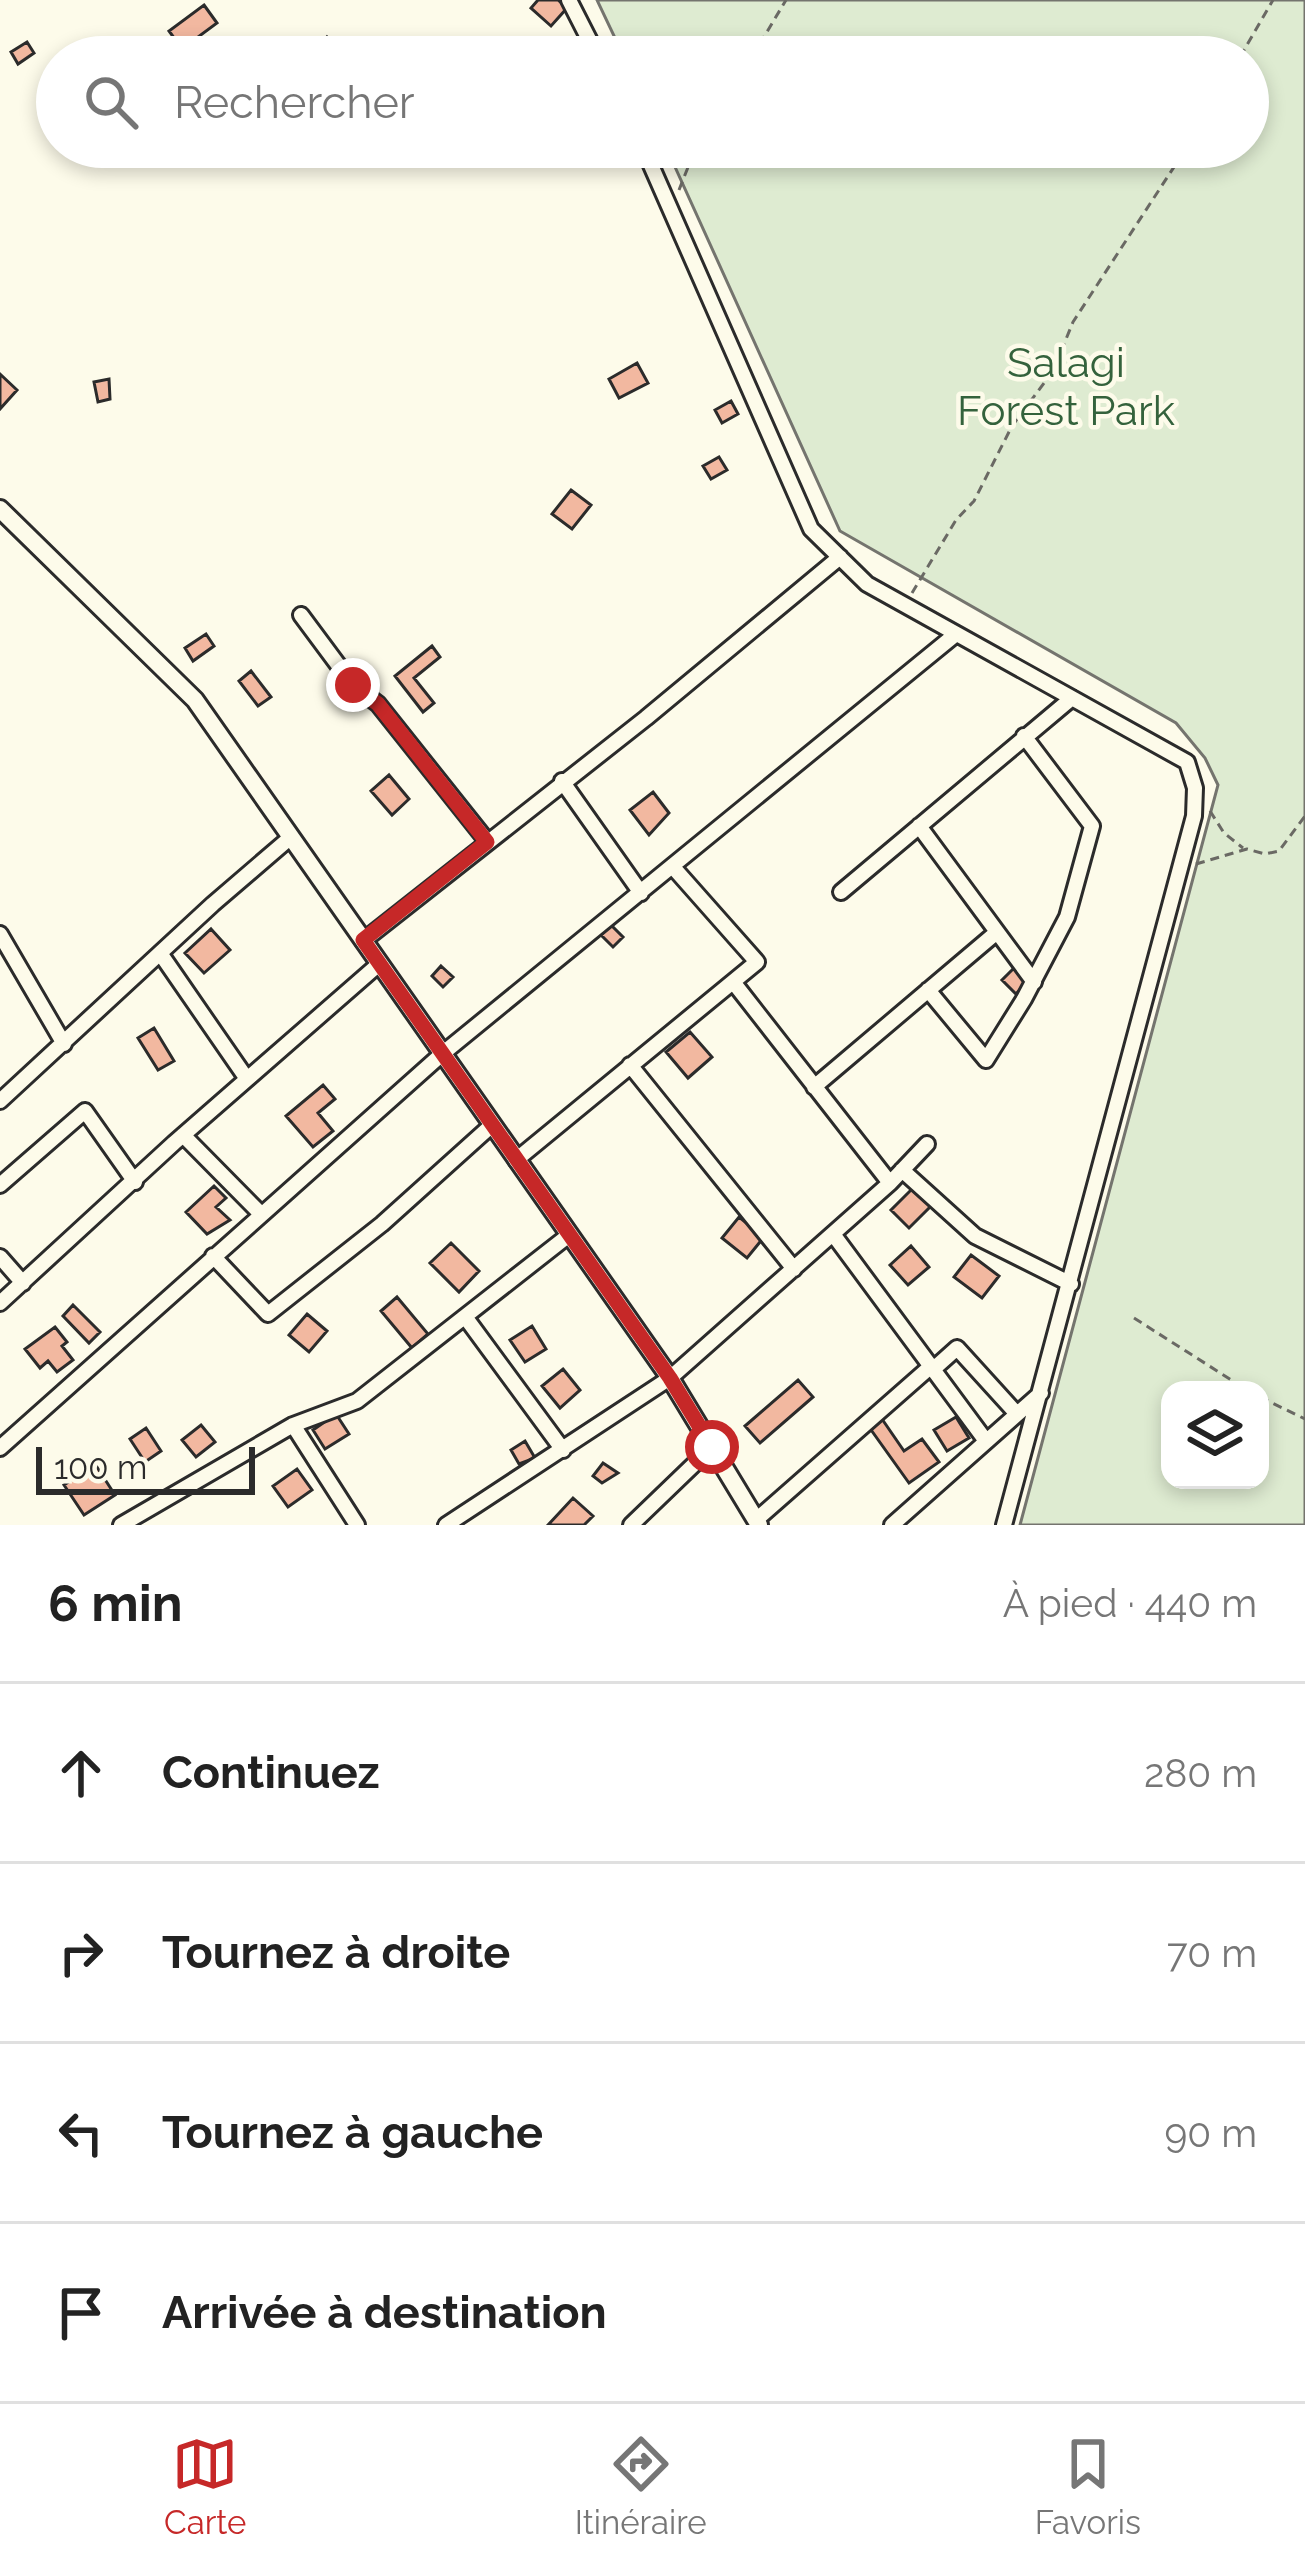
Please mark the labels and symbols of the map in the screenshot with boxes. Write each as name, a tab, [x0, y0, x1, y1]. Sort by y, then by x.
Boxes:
park label: Salagi Forest Park	[957, 338, 1175, 435]
route end	[326, 658, 380, 712]
route start	[685, 1420, 739, 1474]
scale bar	[36, 1441, 255, 1494]

